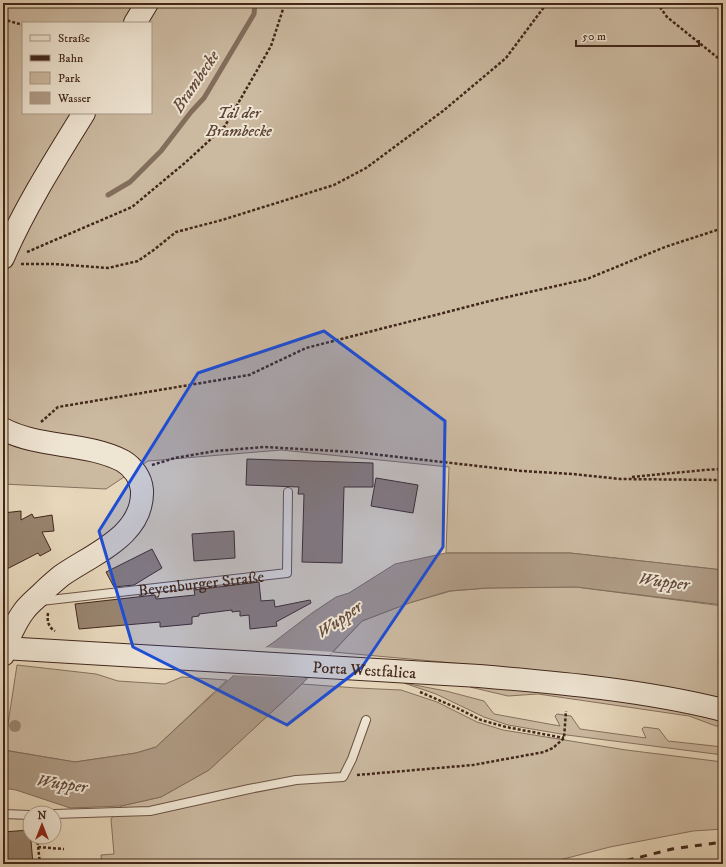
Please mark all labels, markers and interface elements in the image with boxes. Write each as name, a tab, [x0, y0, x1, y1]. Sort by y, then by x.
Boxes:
legend	[22, 22, 152, 114]
scale bar	[576, 22, 699, 48]
text: 50 m	[582, 29, 606, 44]
text: Straße	[58, 31, 90, 46]
water label: Brambecke	[167, 46, 225, 117]
text: Bahn	[58, 51, 84, 66]
text: Park	[58, 71, 80, 86]
text: Wasser	[57, 91, 91, 106]
park label: Tal der Brambecke	[205, 103, 272, 141]
street label: Beyenburger Straße	[137, 567, 266, 601]
water label: Wupper	[637, 568, 692, 596]
water label: Wupper	[312, 595, 368, 643]
street label: Porta Westfalica	[312, 657, 417, 683]
water label: Wupper	[35, 770, 90, 799]
north arrow	[22, 805, 62, 845]
text: N	[37, 809, 47, 823]

